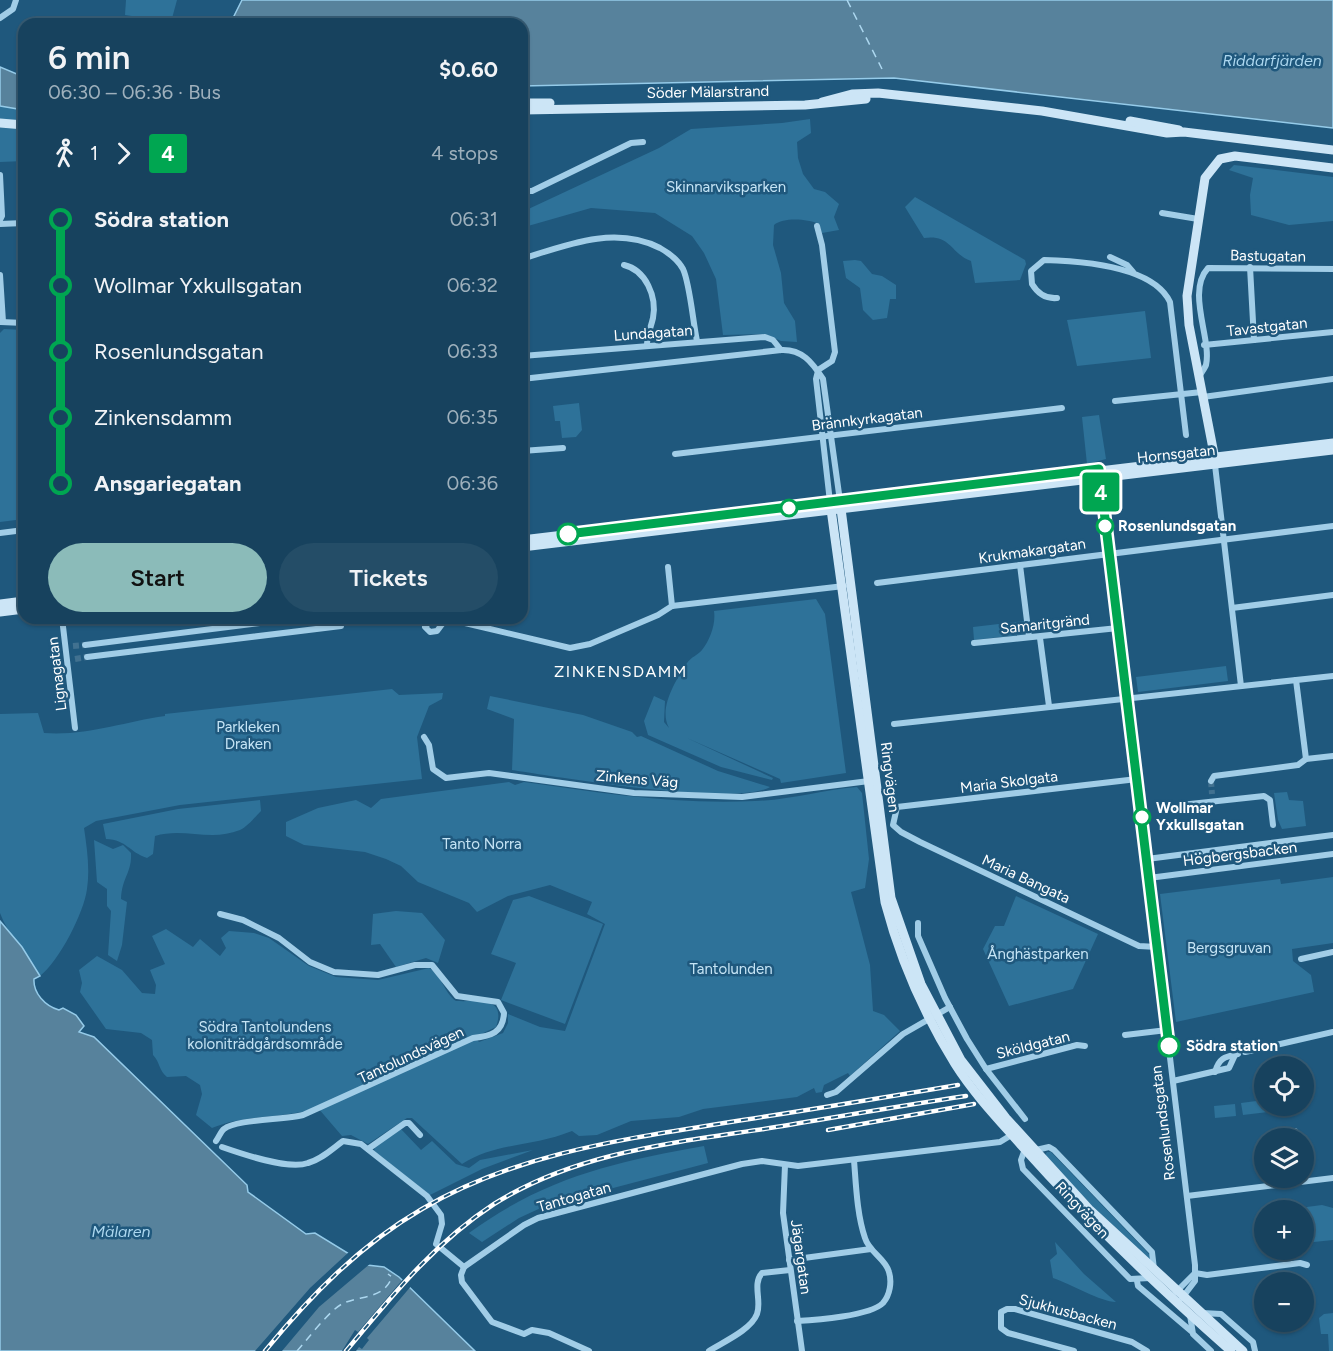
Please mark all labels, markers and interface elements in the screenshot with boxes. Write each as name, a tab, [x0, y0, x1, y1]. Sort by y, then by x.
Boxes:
text: 6 min	[48, 38, 130, 77]
water label: Riddarfjärden	[1222, 51, 1322, 70]
text: $0.60	[439, 56, 498, 83]
text: 06:30 – 06:36 · Bus	[48, 80, 221, 104]
street label: Söder Mälarstrand	[647, 82, 769, 102]
icon: walk	[48, 137, 81, 170]
icon: forward	[107, 137, 140, 170]
text: 1	[90, 141, 98, 165]
text: 4	[161, 141, 175, 166]
text: 4 stops	[431, 141, 498, 165]
park label: Skinnarviksparken	[666, 178, 786, 196]
text: Södra station	[94, 206, 229, 233]
text: 06:31	[450, 207, 498, 231]
street label: Bastugatan	[1230, 246, 1306, 266]
text: Wollmar Yxkullsgatan	[94, 272, 302, 299]
text: 06:32	[447, 273, 498, 297]
street label: Tavastgatan	[1226, 314, 1308, 340]
street label: Lundagatan	[613, 321, 693, 345]
text: Rosenlundsgatan	[94, 338, 264, 365]
text: 06:33	[447, 339, 498, 363]
street label: Brännkyrkagatan	[810, 403, 924, 435]
text: Zinkensdamm	[94, 404, 232, 431]
text: 06:35	[446, 405, 498, 429]
street label: Hornsgatan	[1136, 441, 1216, 467]
text: Ansgariegatan	[94, 470, 242, 497]
text: 06:36	[447, 471, 498, 495]
line badge: 4	[1082, 472, 1120, 512]
text: 4	[1094, 480, 1108, 505]
unlabelled marker	[780, 499, 798, 517]
marker: Rosenlundsgatan	[1096, 517, 1114, 535]
place label: Rosenlundsgatan	[1118, 517, 1236, 535]
unlabelled marker	[557, 523, 579, 545]
street label: Krukmakargatan	[977, 535, 1087, 567]
button: Start	[48, 543, 267, 612]
button: Tickets	[279, 543, 498, 612]
street label: Samaritgränd	[999, 610, 1091, 638]
street label: Lignagatan	[44, 636, 70, 712]
district label: ZINKENSDAMM	[554, 662, 688, 681]
park label: Parkleken Draken	[216, 718, 280, 753]
street label: Ringvägen	[877, 741, 903, 813]
street label: Zinkens Väg	[595, 766, 679, 792]
street label: Maria Skolgata	[959, 767, 1059, 797]
place label: Wollmar Yxkullsgatan	[1156, 799, 1244, 834]
marker: Wollmar Yxkullsgatan	[1133, 808, 1151, 826]
park label: Tanto Norra	[442, 835, 522, 853]
street label: Högbergsbacken	[1182, 838, 1298, 870]
street label: Maria Bangata	[979, 851, 1073, 907]
park label: Bergsgruvan	[1187, 939, 1271, 957]
park label: Ånghästparken	[987, 945, 1089, 963]
park label: Tantolunden	[689, 960, 773, 978]
park label: Södra Tantolundens koloniträdgårdsområde	[187, 1018, 343, 1053]
street label: Tantolundsvägen	[355, 1023, 467, 1087]
street label: Sköldgatan	[994, 1027, 1072, 1063]
marker: Södra station	[1158, 1035, 1180, 1057]
place label: Södra station	[1186, 1037, 1278, 1055]
map controls	[1254, 1056, 1314, 1332]
button: locate	[1254, 1056, 1314, 1116]
street label: Rosenlundsgatan	[1147, 1065, 1179, 1181]
button: layers	[1254, 1128, 1314, 1188]
street label: Tantogatan	[535, 1178, 613, 1216]
street label: Ringvägen	[1051, 1178, 1113, 1242]
button: +	[1254, 1200, 1314, 1260]
street label: Jägargatan	[787, 1219, 815, 1295]
water label: Mälaren	[92, 1222, 151, 1241]
button: −	[1254, 1272, 1314, 1332]
street label: Sjukhusbacken	[1017, 1290, 1119, 1334]

